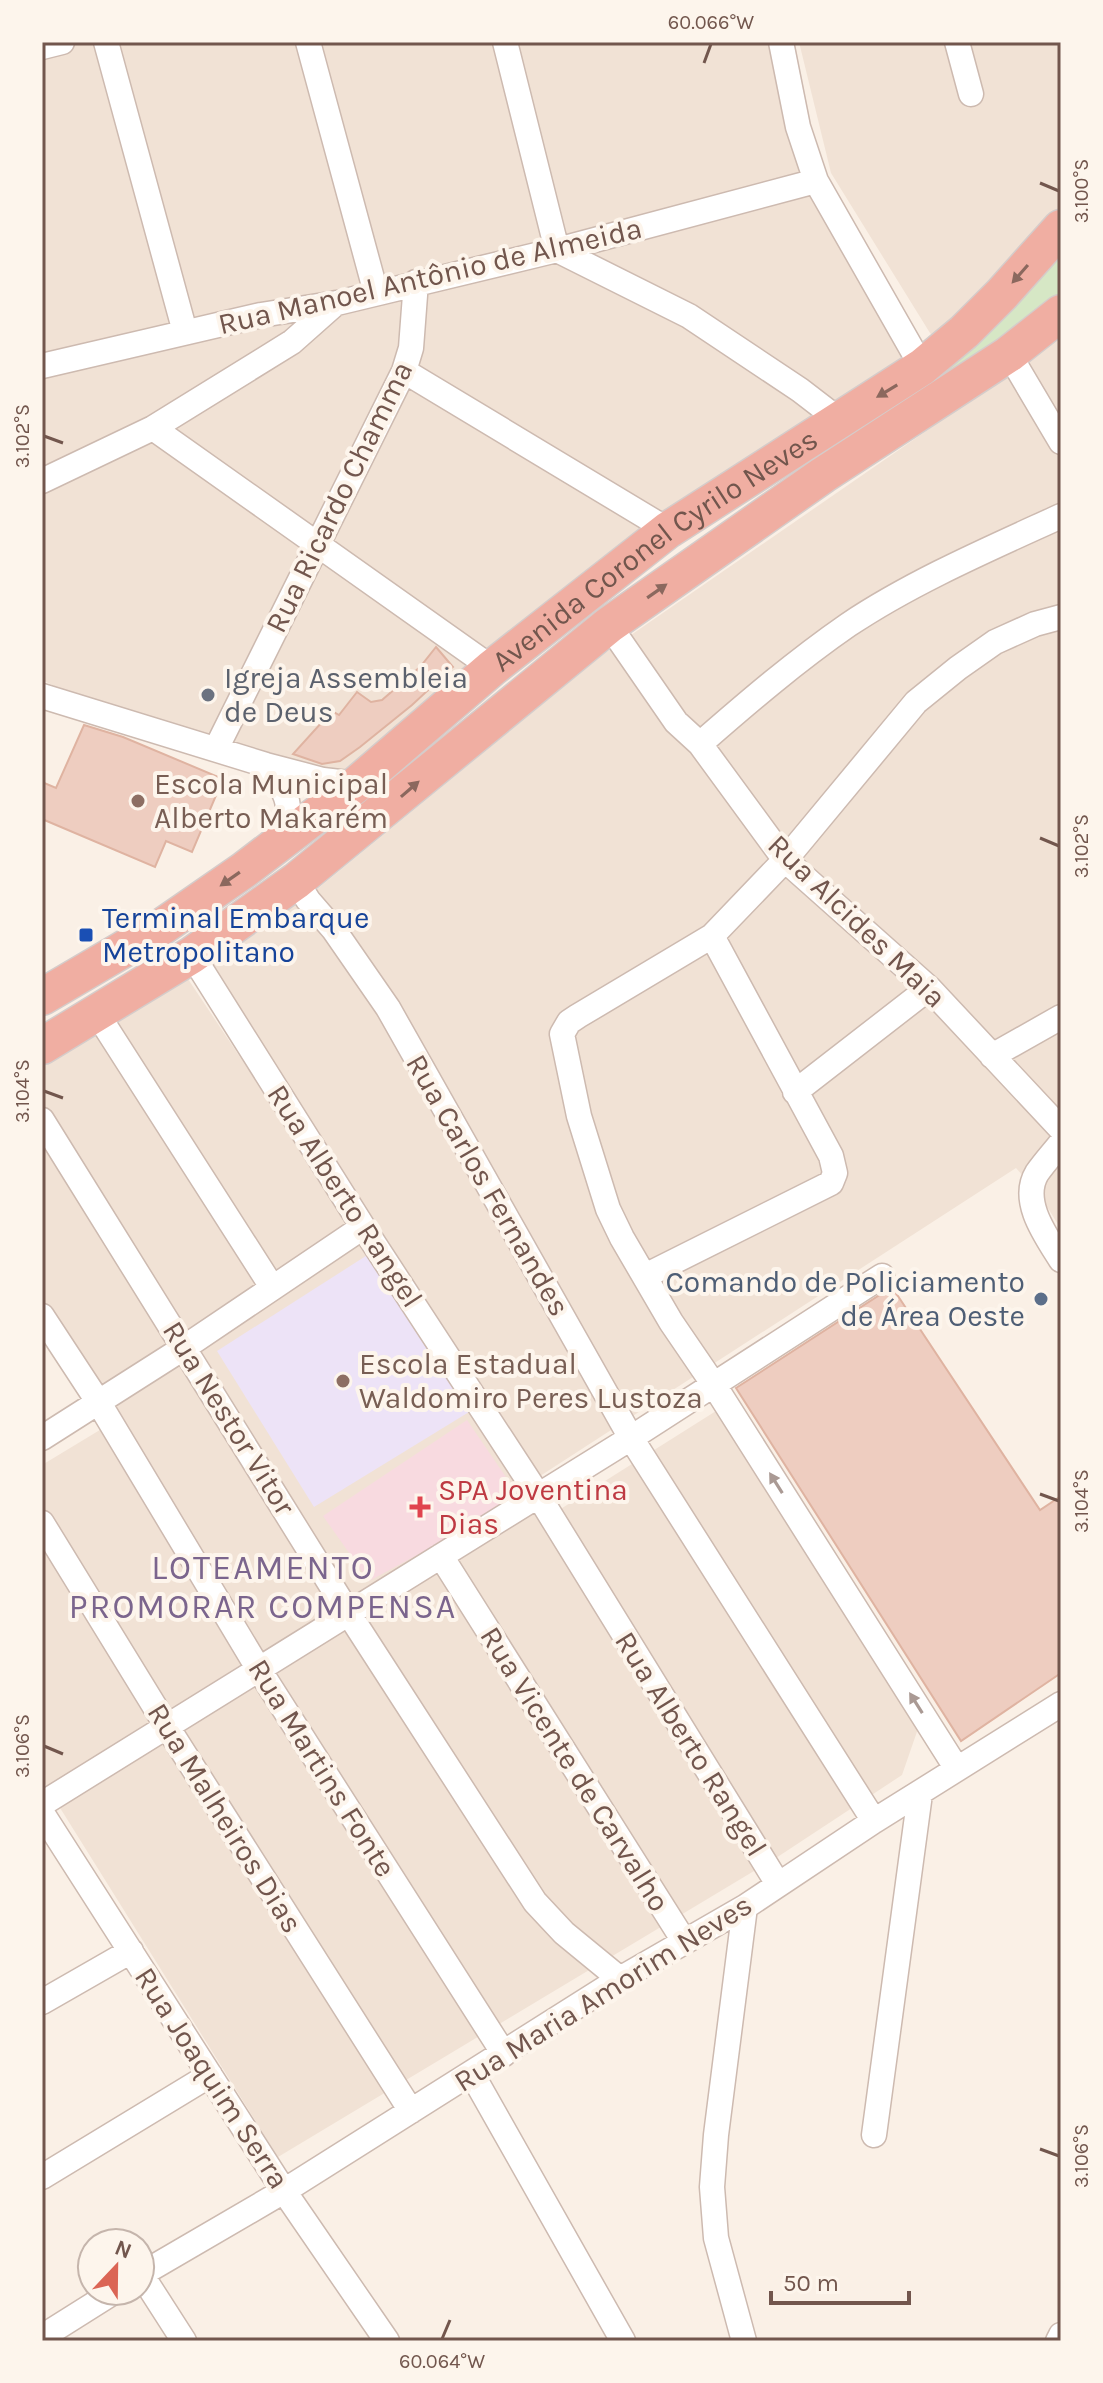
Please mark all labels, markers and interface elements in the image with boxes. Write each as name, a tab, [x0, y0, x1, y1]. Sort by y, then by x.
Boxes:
text: 60.066°W	[668, 11, 754, 34]
text: 3.100°S	[1070, 159, 1093, 223]
street label: Rua Manoel Antônio de Almeida	[215, 210, 645, 342]
one-way arrow	[1011, 265, 1029, 284]
street label: Rua Ricardo Chamma	[258, 356, 420, 638]
one-way arrow	[876, 384, 898, 398]
text: 3.102°S	[11, 404, 34, 468]
street label: Avenida Coronel Cyrilo Neves	[485, 421, 824, 679]
one-way arrow	[646, 584, 667, 600]
place label: Igreja Assembleia de Deus	[224, 660, 468, 730]
marker: Igreja Assembleia de Deus	[199, 686, 217, 704]
place label: Escola Municipal Alberto Makarém	[154, 766, 388, 836]
one-way arrow	[400, 781, 420, 798]
marker: Escola Municipal Alberto Makarém	[129, 792, 147, 810]
text: 3.102°S	[1070, 814, 1093, 878]
street label: Rua Alcides Maia	[760, 827, 954, 1015]
one-way arrow	[219, 871, 240, 886]
place label: Terminal Embarque Metropolitano	[102, 900, 369, 970]
marker: Terminal Embarque Metropolitano	[77, 926, 95, 944]
street label: Rua Carlos Fernandes	[398, 1048, 578, 1322]
text: 3.104°S	[11, 1059, 34, 1123]
street label: Rua Alberto Rangel	[260, 1078, 430, 1314]
place label: Comando de Policiamento de Área Oeste	[665, 1264, 1025, 1334]
marker: Comando de Policiamento de Área Oeste	[1032, 1290, 1050, 1308]
street label: Rua Nestor Vitor	[155, 1314, 303, 1522]
place label: Escola Estadual Waldomiro Peres Lustoza	[359, 1346, 703, 1416]
marker: Escola Estadual Waldomiro Peres Lustoza	[334, 1372, 352, 1390]
text: 3.104°S	[1070, 1469, 1093, 1533]
place label: SPA Joventina Dias	[438, 1472, 628, 1542]
one-way arrow	[769, 1473, 784, 1494]
marker: SPA Joventina Dias	[409, 1496, 431, 1518]
district label: LOTEAMENTO PROMORAR COMPENSA	[69, 1548, 457, 1627]
street label: Rua Vicente de Carvalho	[472, 1620, 678, 1918]
street label: Rua Alberto Rangel	[607, 1625, 775, 1863]
street label: Rua Martins Fonte	[240, 1652, 404, 1884]
one-way arrow	[909, 1692, 923, 1714]
street label: Rua Malheiros Dias	[140, 1696, 310, 1940]
text: 3.106°S	[11, 1714, 34, 1778]
street label: Rua Maria Amorim Neves	[447, 1886, 759, 2100]
street label: Rua Joaquim Serra	[127, 1961, 297, 2195]
text: 3.106°S	[1070, 2124, 1093, 2188]
north arrow	[76, 2227, 156, 2307]
text: N	[111, 2234, 135, 2264]
scale bar	[771, 2255, 909, 2305]
text: 50 m	[783, 2269, 839, 2297]
text: 60.064°W	[399, 2350, 485, 2373]

